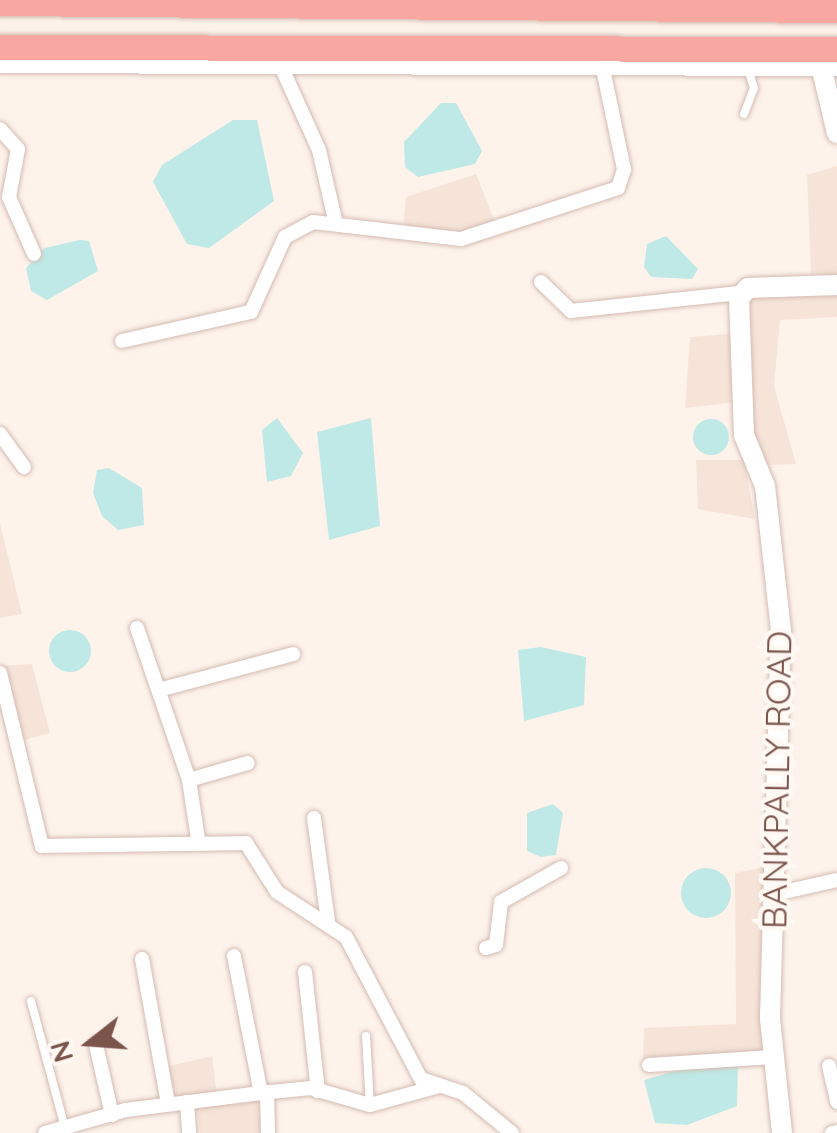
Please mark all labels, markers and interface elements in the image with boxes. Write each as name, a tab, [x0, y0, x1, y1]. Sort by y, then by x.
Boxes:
street label: BANKPALLY ROAD	[752, 630, 800, 930]
north arrow	[40, 993, 140, 1093]
text: N	[41, 1037, 81, 1067]

